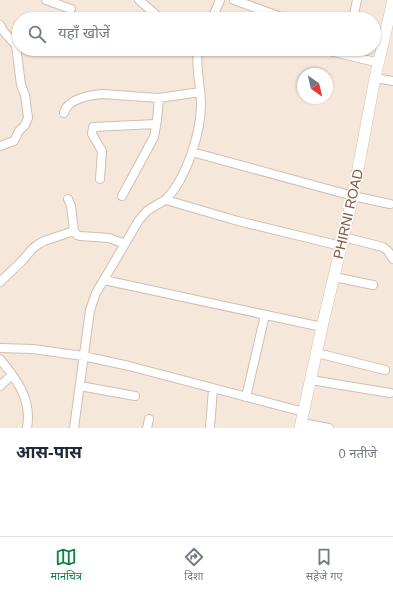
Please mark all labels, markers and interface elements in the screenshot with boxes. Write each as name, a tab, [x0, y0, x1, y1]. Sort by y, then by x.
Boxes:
search box	[12, 12, 381, 56]
icon: search	[26, 23, 48, 45]
text: यहाँ खोजें	[58, 24, 110, 41]
north arrow	[297, 68, 333, 104]
street label: PHIRNI ROAD	[330, 167, 366, 261]
text: आस-पास	[16, 443, 82, 462]
text: 0 नतीजे	[339, 446, 377, 461]
tab: मानचित्र	[50, 546, 82, 584]
tab: दिशा	[183, 546, 205, 584]
tab: सहेजे गए	[306, 546, 343, 584]

